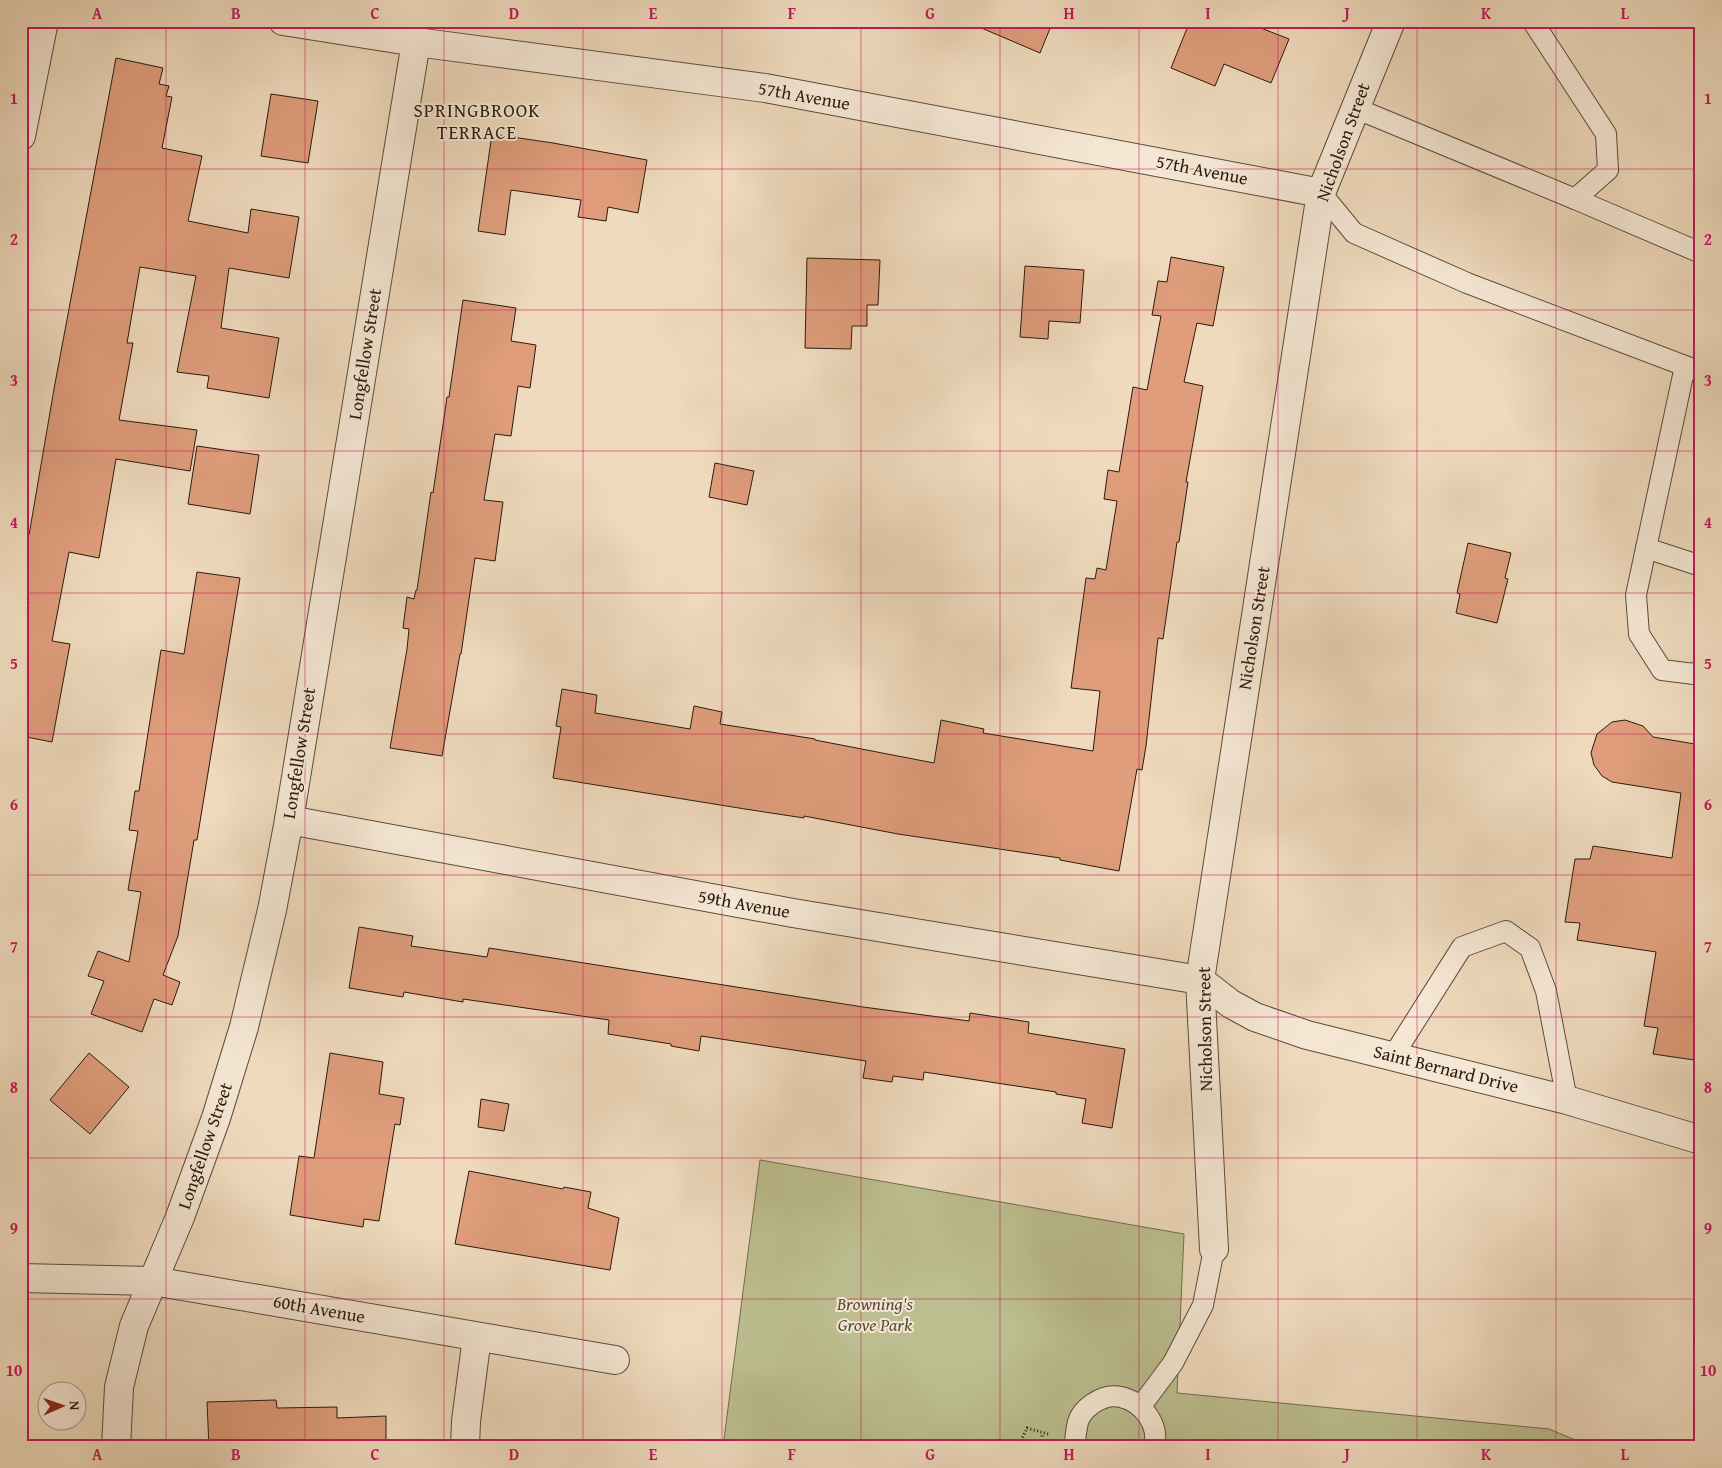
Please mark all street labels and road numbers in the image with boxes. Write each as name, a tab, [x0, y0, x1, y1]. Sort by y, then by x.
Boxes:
street label: 57th Avenue	[756, 74, 852, 117]
street label: Nicholson Street	[1308, 78, 1377, 205]
street label: 57th Avenue	[1154, 147, 1250, 192]
street label: Longfellow Street	[341, 286, 388, 421]
street label: Nicholson Street	[1230, 564, 1277, 692]
street label: Longfellow Street	[275, 685, 322, 820]
street label: 59th Avenue	[696, 882, 792, 925]
street label: Nicholson Street	[1190, 966, 1219, 1092]
street label: Saint Bernard Drive	[1371, 1037, 1522, 1100]
street label: Longfellow Street	[170, 1078, 239, 1213]
street label: 60th Avenue	[271, 1287, 367, 1330]

